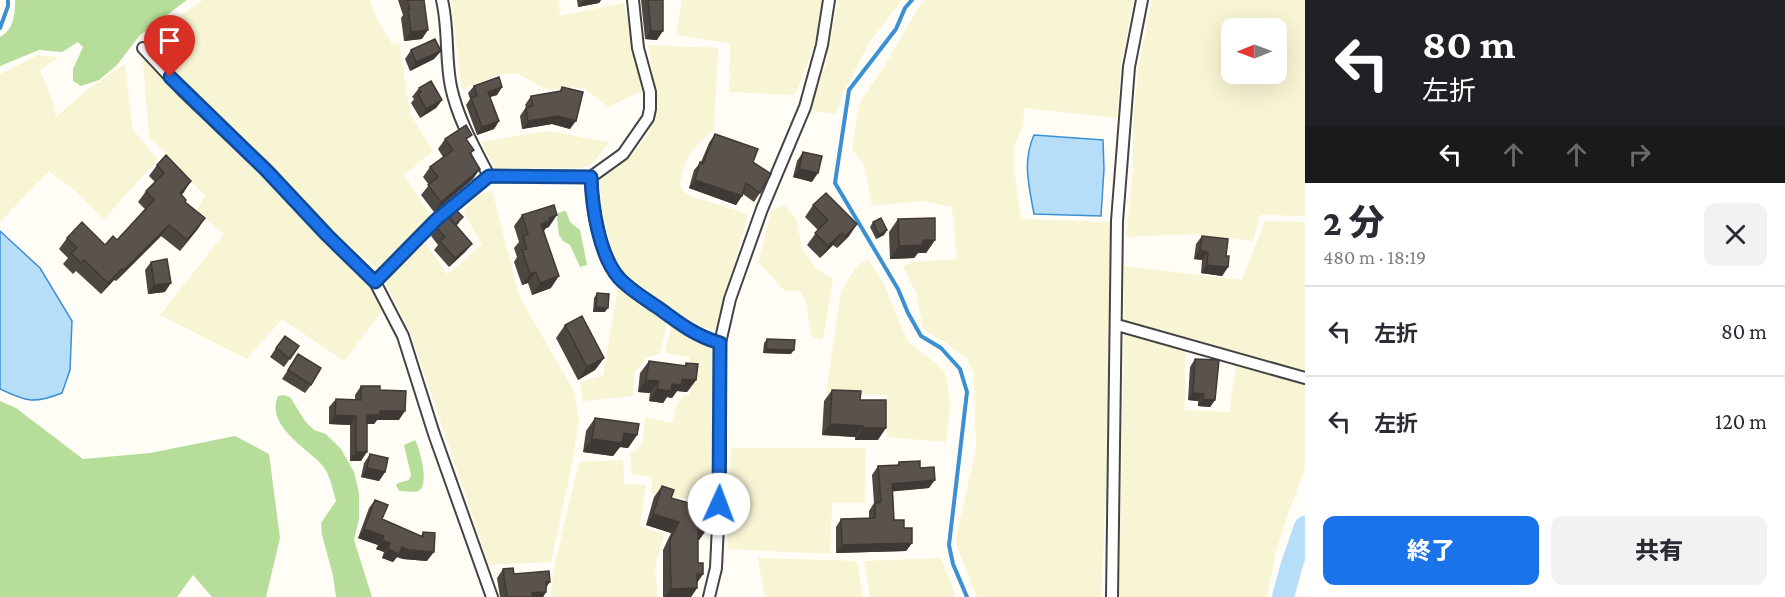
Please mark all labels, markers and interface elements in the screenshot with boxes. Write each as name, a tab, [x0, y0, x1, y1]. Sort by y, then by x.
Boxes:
pin	[144, 15, 195, 77]
north arrow	[1221, 18, 1287, 84]
map controls	[1221, 18, 1287, 84]
text: 80 m	[1422, 20, 1516, 67]
icon: arrive	[153, 24, 186, 57]
icon: left	[1323, 24, 1401, 102]
text: 左折	[1422, 76, 1476, 106]
icon: left	[1434, 138, 1467, 171]
icon: ahead	[1497, 138, 1530, 171]
icon: ahead	[1560, 138, 1593, 171]
icon: right	[1623, 138, 1656, 171]
text: 2 分	[1323, 203, 1385, 243]
button: close	[1704, 203, 1767, 266]
text: 480 m · 18:19	[1323, 246, 1426, 268]
icon: left	[1323, 315, 1356, 348]
text: 80 m	[1721, 319, 1767, 344]
text: 左折	[1374, 321, 1418, 346]
icon: left	[1323, 405, 1356, 438]
text: 120 m	[1715, 409, 1767, 434]
text: 左折	[1374, 411, 1418, 436]
position arrow	[687, 472, 751, 536]
button: 終了	[1323, 516, 1539, 585]
button: 共有	[1551, 516, 1767, 585]

